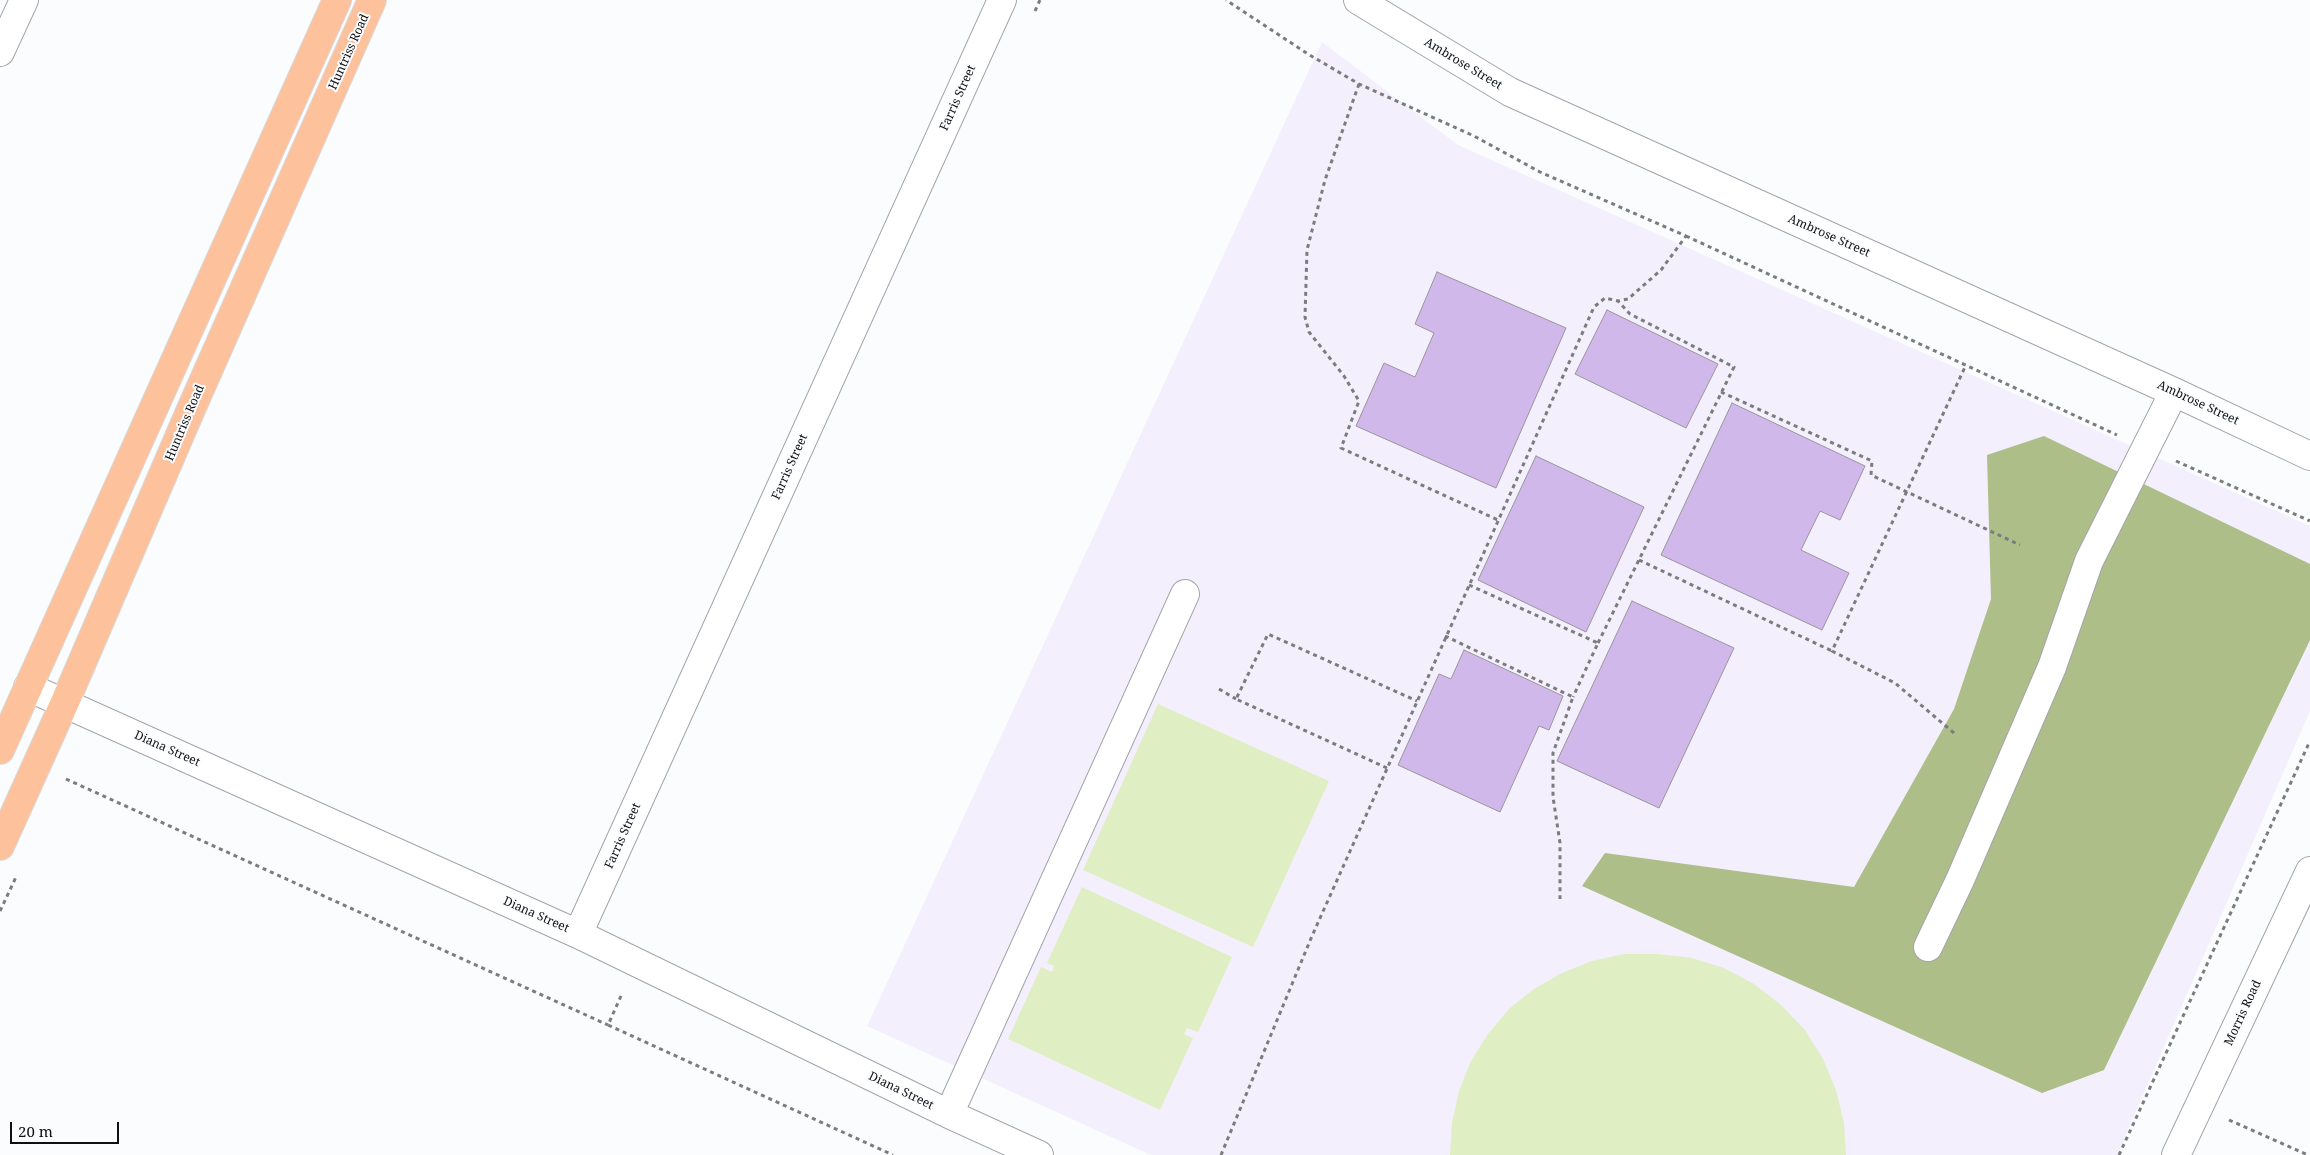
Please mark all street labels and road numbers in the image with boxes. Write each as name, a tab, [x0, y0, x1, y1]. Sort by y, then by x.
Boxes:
street label: Huntriss Road	[326, 12, 372, 92]
street label: Ambrose Street	[1422, 35, 1504, 93]
street label: Farris Street	[937, 63, 979, 133]
street label: Ambrose Street	[1786, 211, 1872, 261]
street label: Ambrose Street	[2155, 378, 2241, 428]
street label: Huntriss Road	[162, 383, 208, 463]
street label: Farris Street	[769, 432, 811, 502]
street label: Diana Street	[132, 728, 202, 770]
street label: Farris Street	[602, 801, 644, 871]
street label: Diana Street	[501, 894, 571, 936]
street label: Morris Road	[2222, 978, 2264, 1048]
street label: Diana Street	[866, 1069, 936, 1113]

